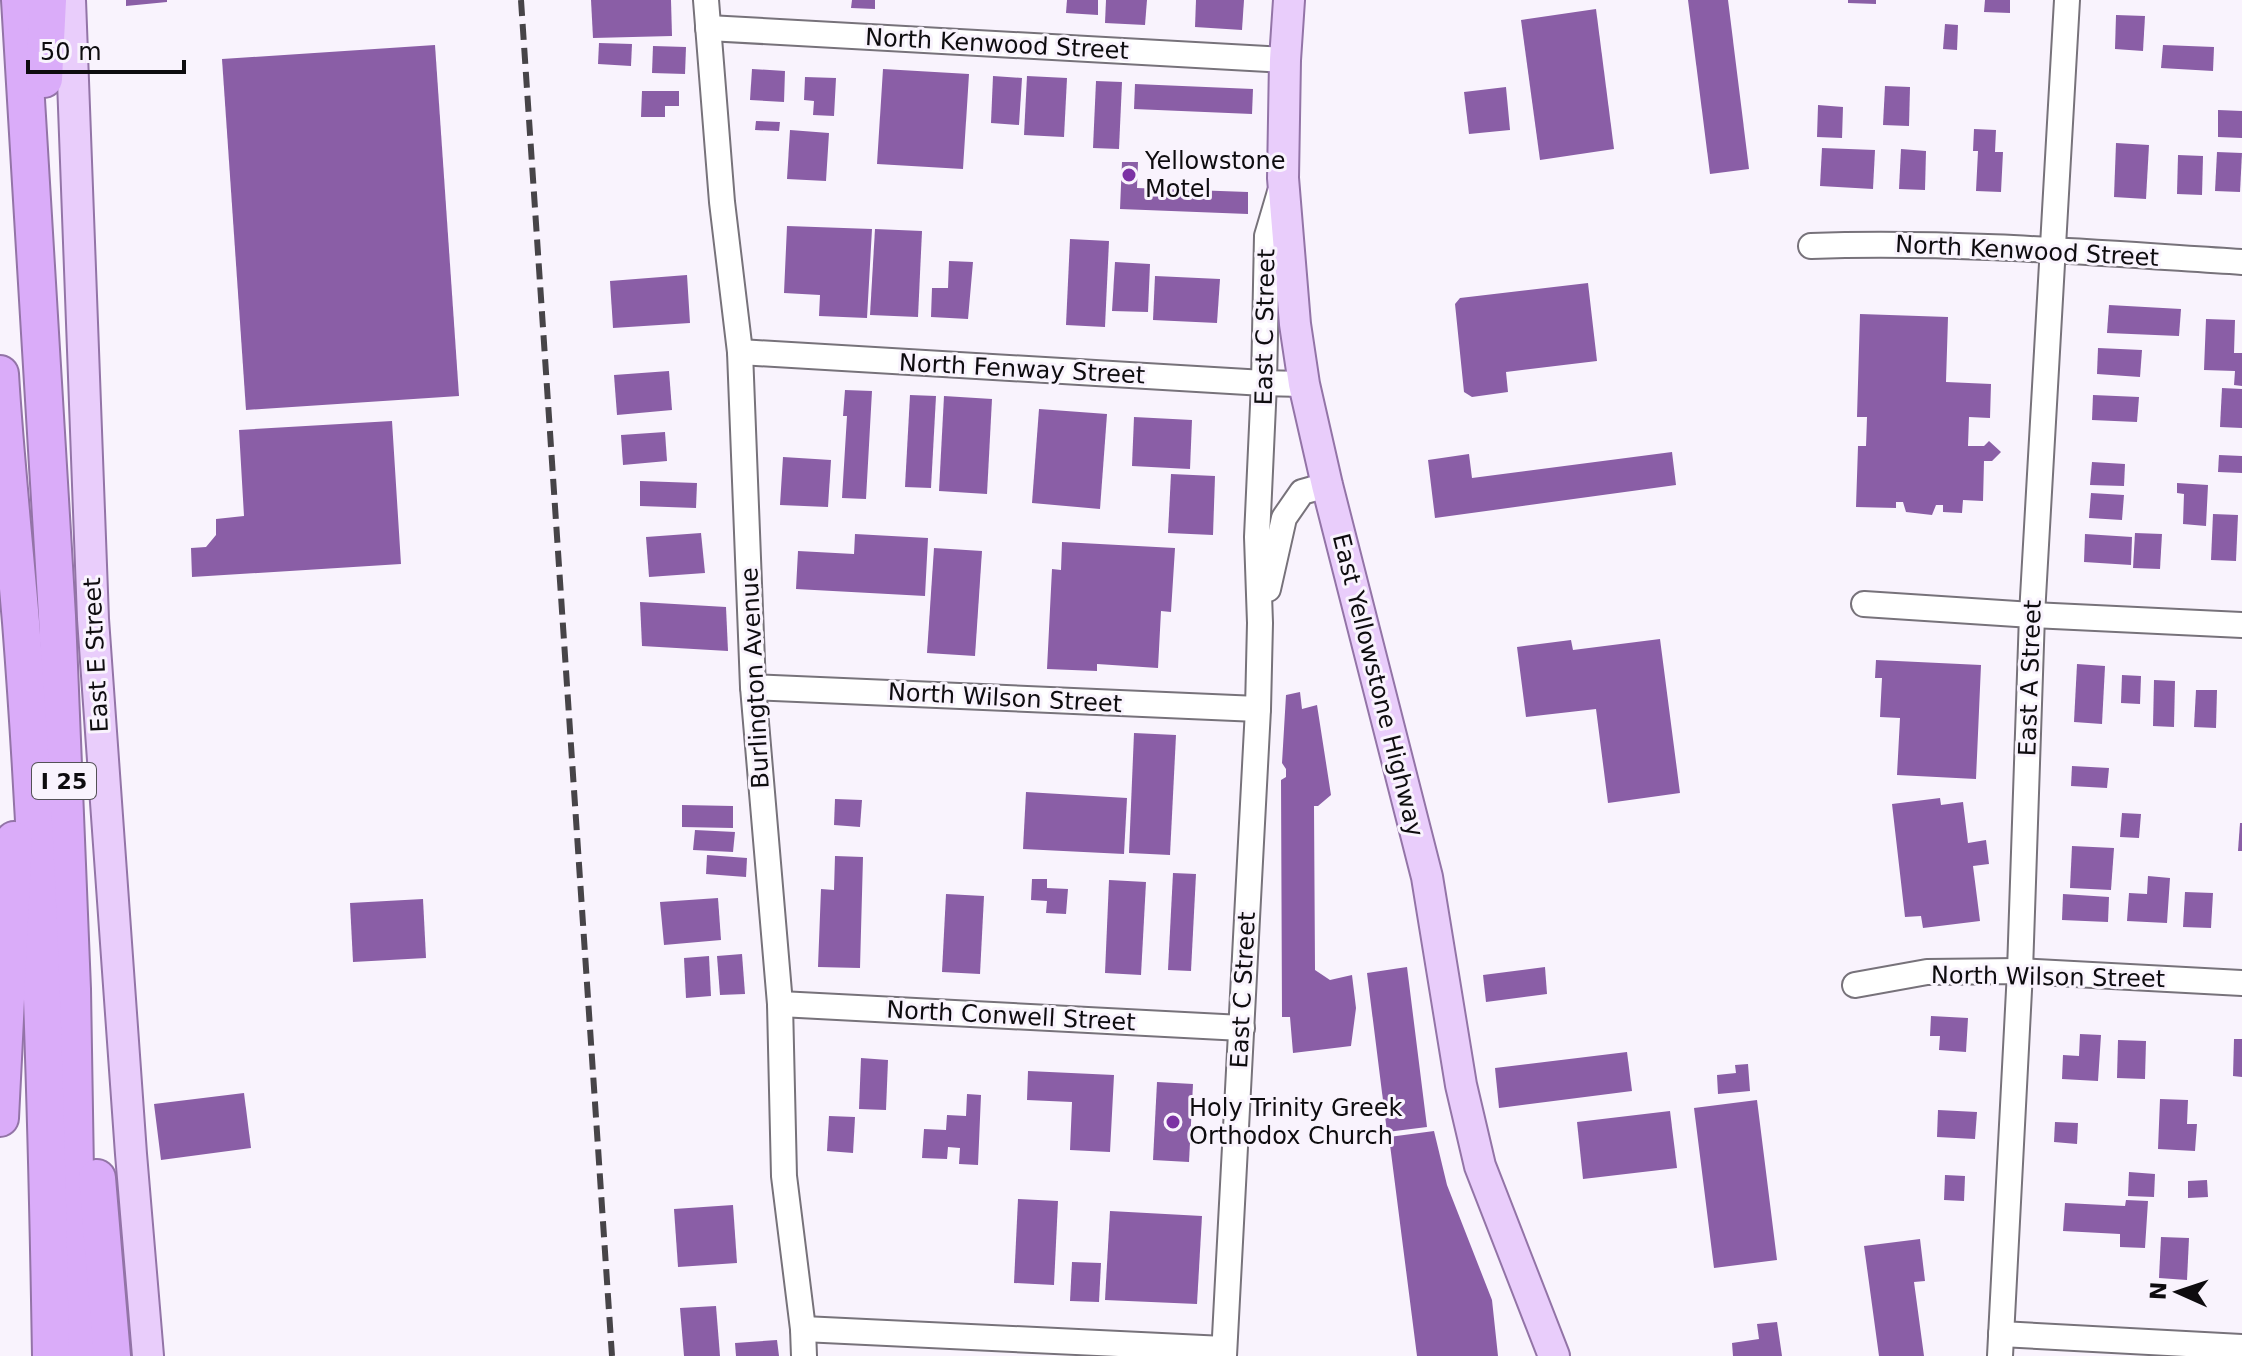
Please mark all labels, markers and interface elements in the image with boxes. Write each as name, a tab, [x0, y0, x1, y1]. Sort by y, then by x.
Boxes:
street label: North Kenwood Street	[864, 23, 1130, 65]
scale bar	[28, 24, 184, 74]
text: 50 m	[40, 38, 102, 66]
place label: Yellowstone Motel	[1144, 147, 1285, 203]
marker: Yellowstone Motel	[1120, 166, 1138, 184]
street label: North Kenwood Street	[1894, 230, 2160, 272]
street label: East C Street	[1250, 248, 1280, 406]
street label: North Fenway Street	[898, 349, 1146, 389]
street label: East Yellowstone Highway	[1327, 531, 1429, 839]
street label: Burlington Avenue	[735, 567, 775, 789]
street label: East E Street	[78, 577, 114, 733]
street label: East A Street	[2013, 599, 2047, 757]
street label: North Wilson Street	[887, 678, 1123, 718]
road number: I 25	[32, 763, 96, 799]
street label: East C Street	[1225, 911, 1261, 1069]
street label: North Wilson Street	[1931, 961, 2165, 993]
street label: North Conwell Street	[886, 995, 1136, 1037]
place label: Holy Trinity Greek Orthodox Church	[1189, 1094, 1402, 1150]
marker: Holy Trinity Greek Orthodox Church	[1164, 1113, 1182, 1131]
north arrow	[2138, 1252, 2218, 1332]
text: N	[2146, 1281, 2171, 1301]

